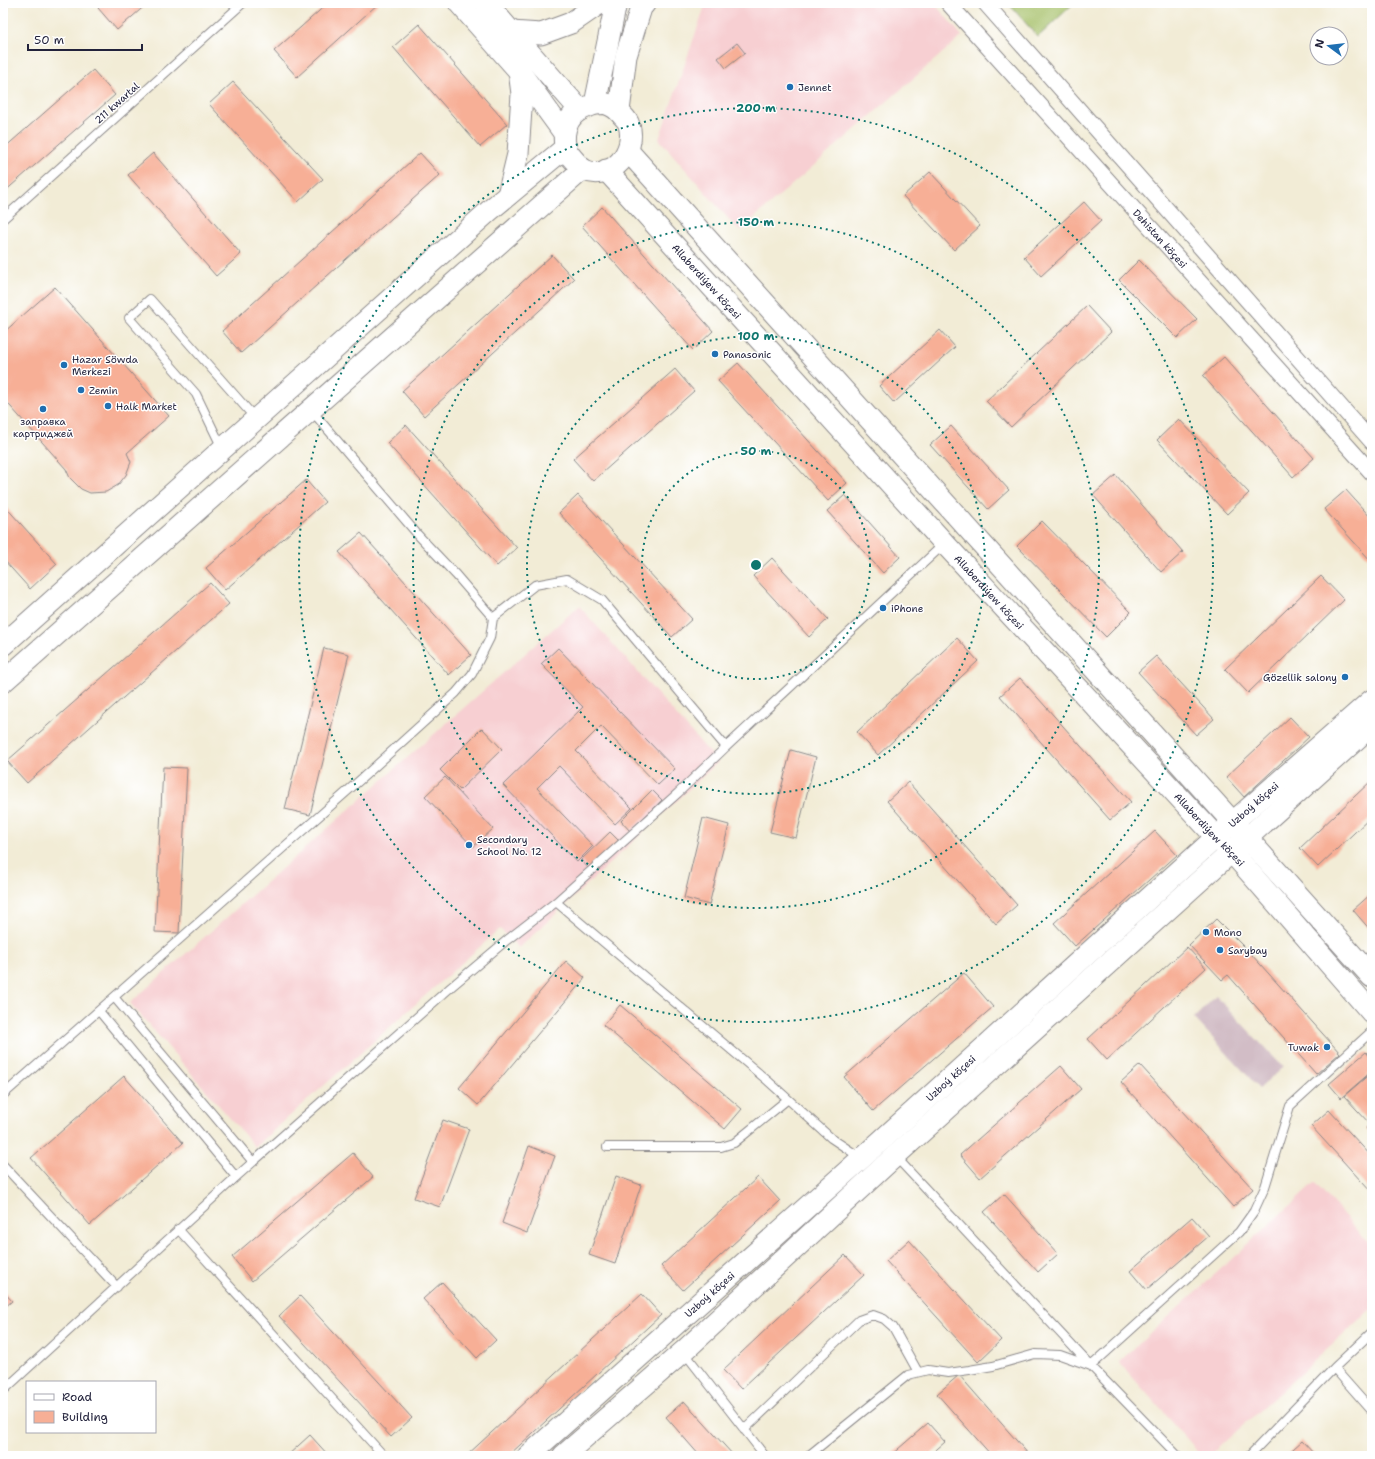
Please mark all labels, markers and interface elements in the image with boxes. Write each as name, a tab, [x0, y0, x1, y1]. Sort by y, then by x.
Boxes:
scale bar	[28, 26, 142, 52]
north arrow	[1309, 26, 1349, 66]
text: 50 m	[34, 32, 64, 48]
text: N	[1311, 37, 1328, 50]
street label: 211 kwartal	[92, 79, 142, 127]
place label: Jennet	[798, 81, 832, 94]
marker: Jennet	[785, 82, 795, 92]
text: 200 m	[736, 100, 776, 116]
street label: Dehistan köçesi	[1130, 206, 1190, 271]
text: 150 m	[738, 214, 774, 230]
street label: Allaberdiýew köçesi	[669, 241, 744, 322]
text: 100 m	[738, 328, 775, 344]
place label: Panasonic	[723, 348, 771, 361]
marker: Panasonic	[710, 349, 720, 359]
place label: Hazar Söwda Merkezi	[72, 353, 139, 378]
marker: Hazar Söwda Merkezi	[59, 360, 69, 370]
place label: Zemin	[89, 384, 118, 397]
marker: Zemin	[76, 385, 86, 395]
place label: Halk Market	[116, 400, 177, 413]
marker: Halk Market	[103, 401, 113, 411]
marker: заправка картриджей	[38, 404, 48, 414]
place label: заправка картриджей	[13, 415, 73, 440]
text: 50 m	[741, 443, 772, 459]
street label: Allaberdiýew köçesi	[952, 552, 1027, 632]
centre of rings	[749, 558, 763, 572]
place label: iPhone	[891, 602, 924, 615]
marker: iPhone	[878, 603, 888, 613]
place label: Gözellik salony	[1263, 671, 1337, 684]
marker: Gözellik salony	[1340, 672, 1350, 682]
street label: Uzboý köçesi	[1225, 779, 1281, 830]
street label: Allaberdiýew köçesi	[1172, 790, 1248, 869]
place label: Secondary School No. 12	[477, 833, 542, 858]
marker: Secondary School No. 12	[464, 840, 474, 850]
place label: Mono	[1214, 926, 1242, 939]
marker: Mono	[1201, 927, 1211, 937]
place label: Sarybay	[1228, 944, 1268, 957]
marker: Sarybay	[1215, 945, 1225, 955]
place label: Tuwak	[1288, 1041, 1319, 1054]
marker: Tuwak	[1322, 1042, 1332, 1052]
street label: Uzboý köçesi	[923, 1052, 978, 1104]
street label: Uzboý köçesi	[682, 1268, 737, 1320]
legend	[26, 1381, 156, 1433]
text: Road	[62, 1389, 93, 1405]
text: Building	[62, 1409, 108, 1425]

